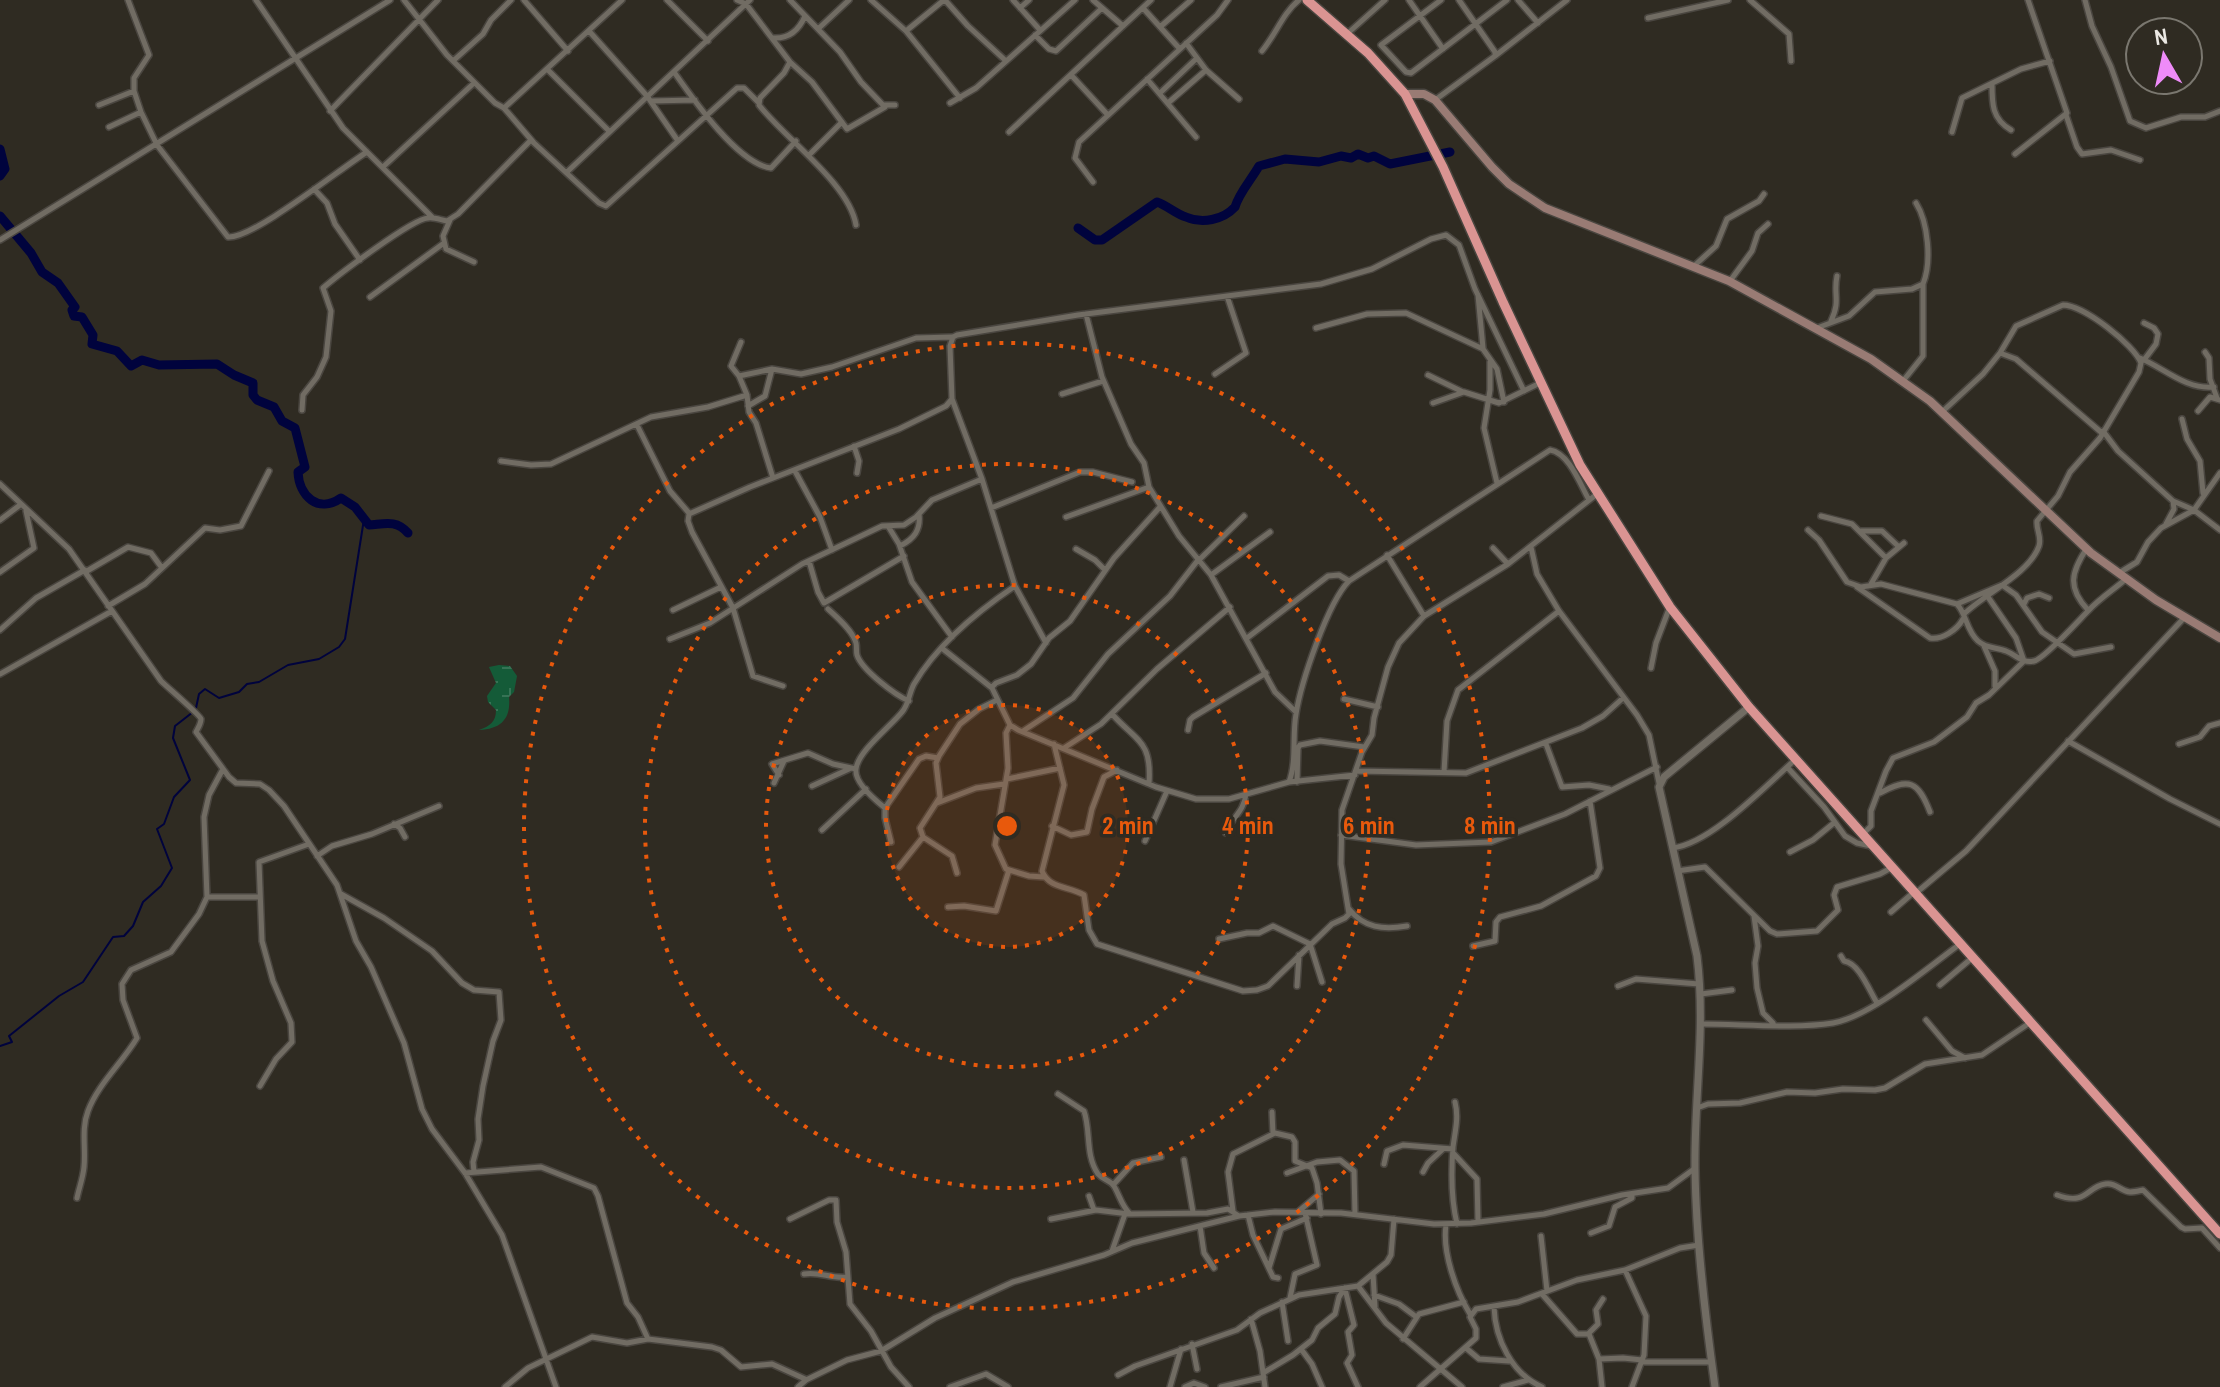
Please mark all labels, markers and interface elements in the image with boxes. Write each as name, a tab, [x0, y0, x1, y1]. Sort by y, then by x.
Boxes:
north arrow	[2124, 16, 2204, 96]
text: N	[2152, 20, 2170, 52]
text: 2 min	[1102, 809, 1154, 841]
text: 4 min	[1222, 809, 1274, 841]
text: 6 min	[1343, 809, 1395, 841]
text: 8 min	[1464, 809, 1516, 841]
centre of rings	[993, 812, 1021, 840]

